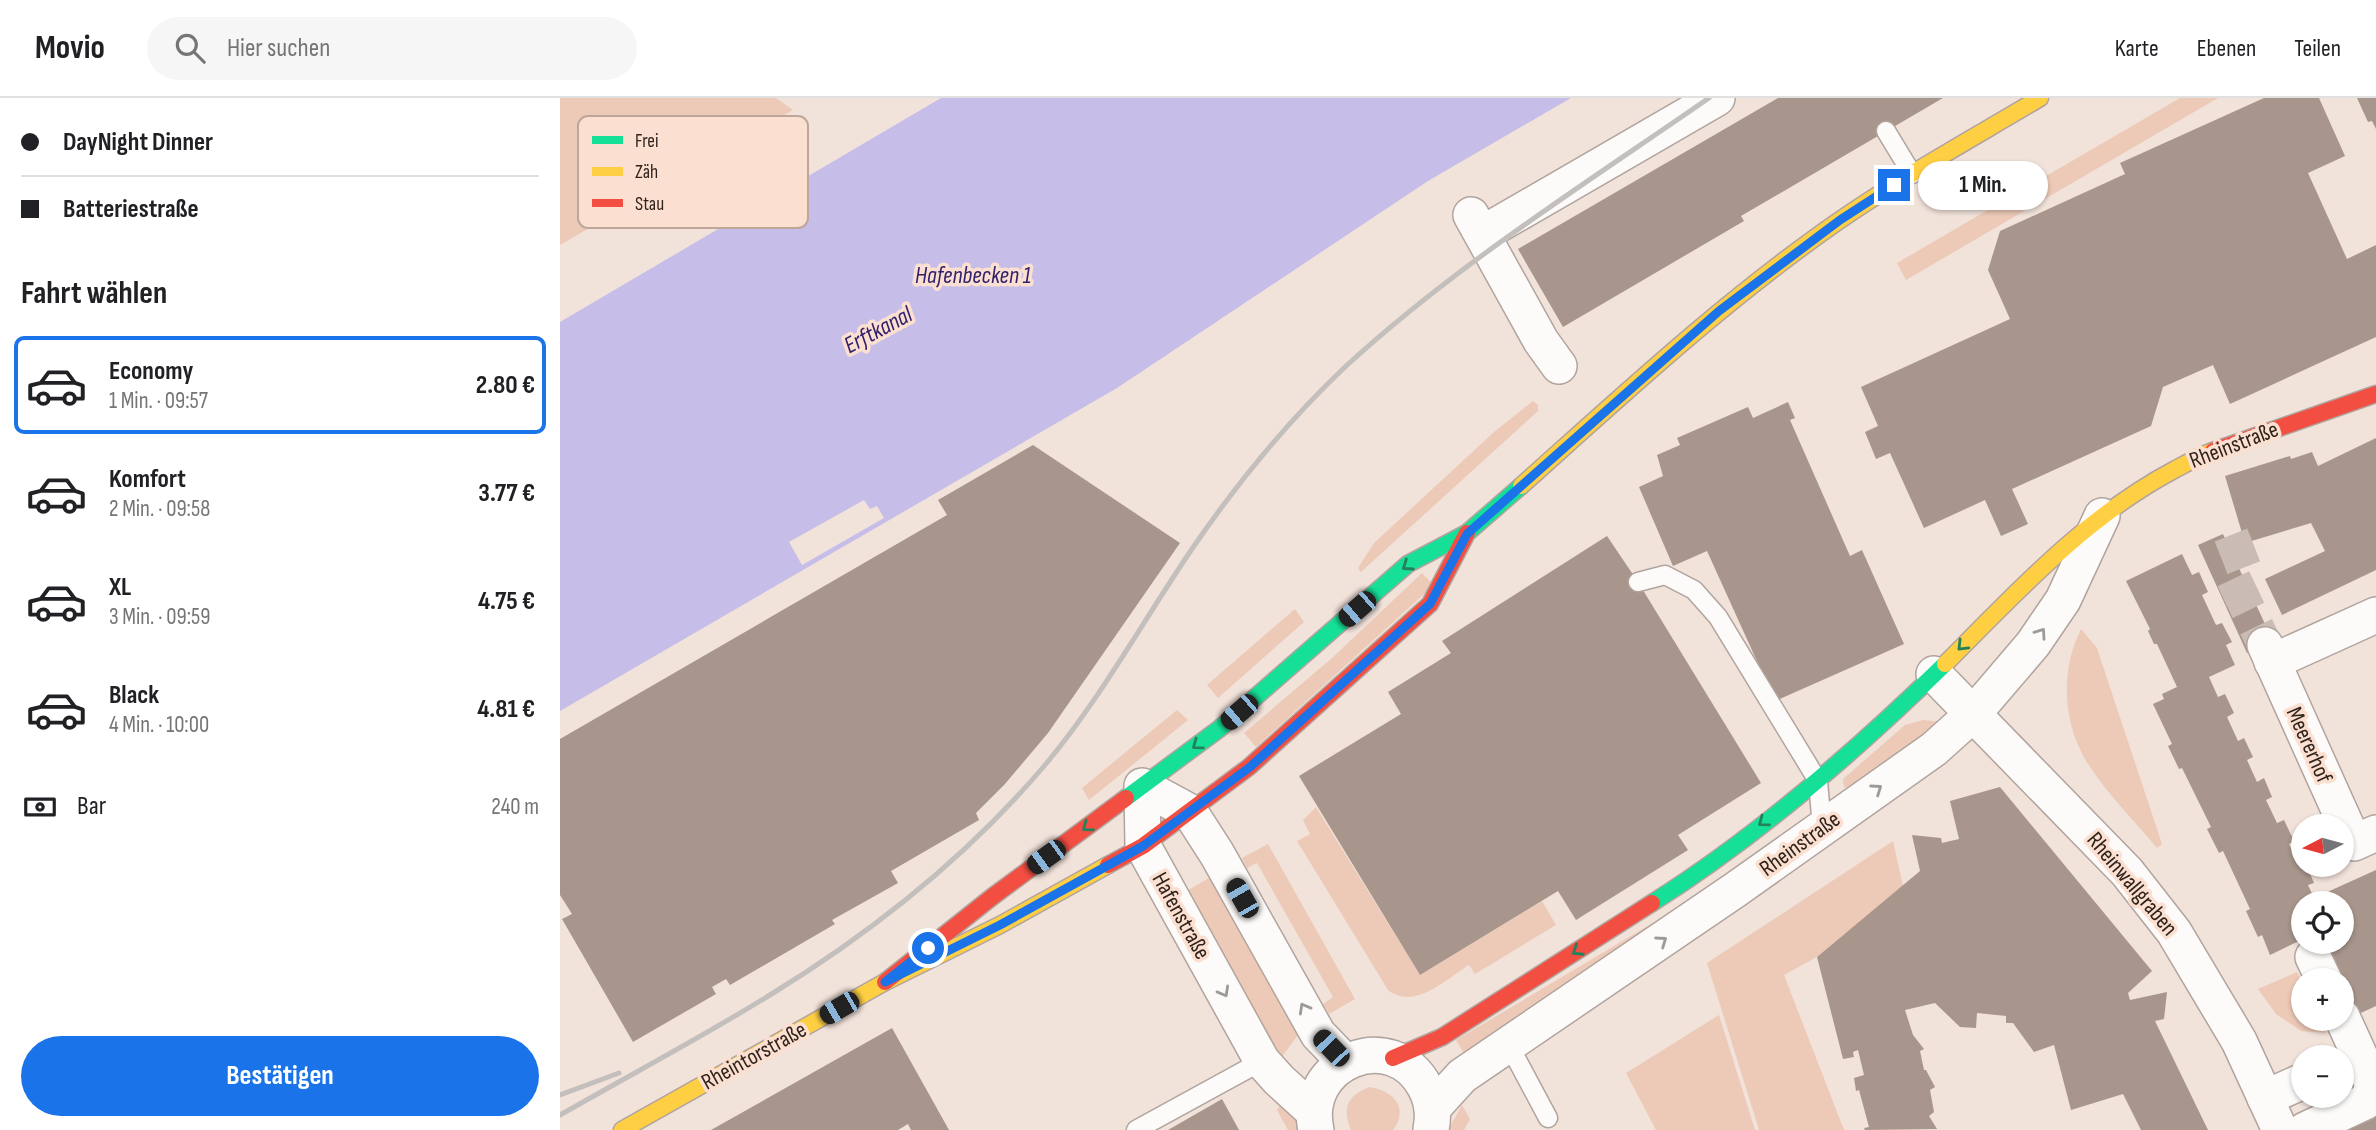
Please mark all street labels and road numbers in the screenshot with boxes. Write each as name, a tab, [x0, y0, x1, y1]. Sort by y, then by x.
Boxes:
street label: Rheinstraße	[2186, 415, 2282, 475]
street label: Meererhof	[2280, 703, 2338, 788]
street label: Rheinstraße	[1754, 805, 1846, 883]
street label: Rheinwallgraben	[2081, 826, 2183, 942]
street label: Hafenstraße	[1146, 868, 1216, 964]
street label: Rheintorstraße	[697, 1016, 811, 1096]

